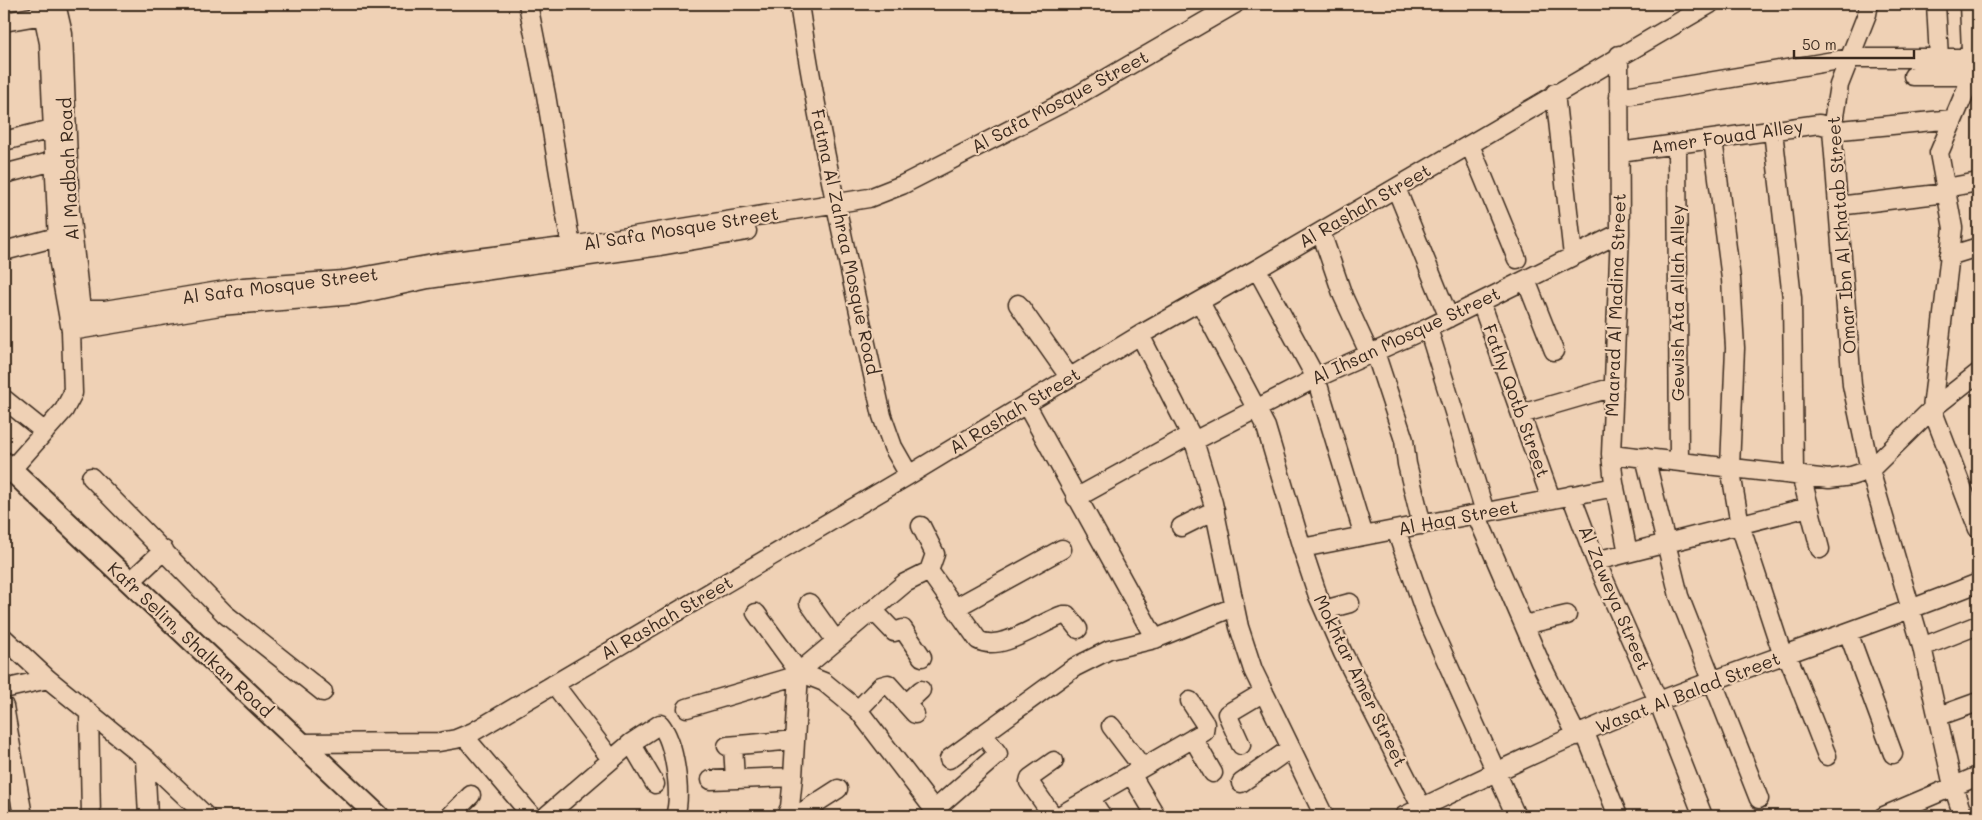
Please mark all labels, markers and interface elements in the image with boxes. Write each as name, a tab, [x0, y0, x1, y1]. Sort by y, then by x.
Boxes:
scale bar	[1794, 28, 1914, 60]
text: 50 m	[1802, 34, 1837, 54]
street label: Al Safa Mosque Street	[967, 44, 1152, 158]
street label: Al Madbah Road	[52, 97, 84, 241]
street label: Fatma Al Zahraa Mosque Road	[806, 107, 886, 377]
street label: Amer Fouad Alley	[1649, 113, 1805, 159]
street label: Omar Ibn Al Khatab Street	[1821, 115, 1861, 355]
street label: Al Rashah Street	[1294, 158, 1435, 253]
street label: Maarad Al Madina Street	[1599, 193, 1631, 417]
street label: Al Safa Mosque Street	[581, 201, 780, 255]
street label: Gewish Ata Allah Alley	[1665, 205, 1689, 401]
street label: Al Safa Mosque Street	[180, 261, 379, 309]
street label: Al Ihsan Mosque Street	[1307, 281, 1504, 389]
street label: Fathy Qotb Street	[1478, 321, 1556, 481]
street label: Al Rashah Street	[945, 362, 1084, 459]
street label: Al Haq Street	[1396, 494, 1520, 540]
street label: Al Zaweya Street	[1574, 522, 1656, 674]
street label: Kafr Selim, Shalkan Road	[103, 556, 279, 722]
street label: Al Rashah Street	[596, 570, 737, 665]
street label: Mokhtar Amer Street	[1309, 590, 1413, 771]
street label: Wasat Al Balad Street	[1592, 646, 1783, 738]

